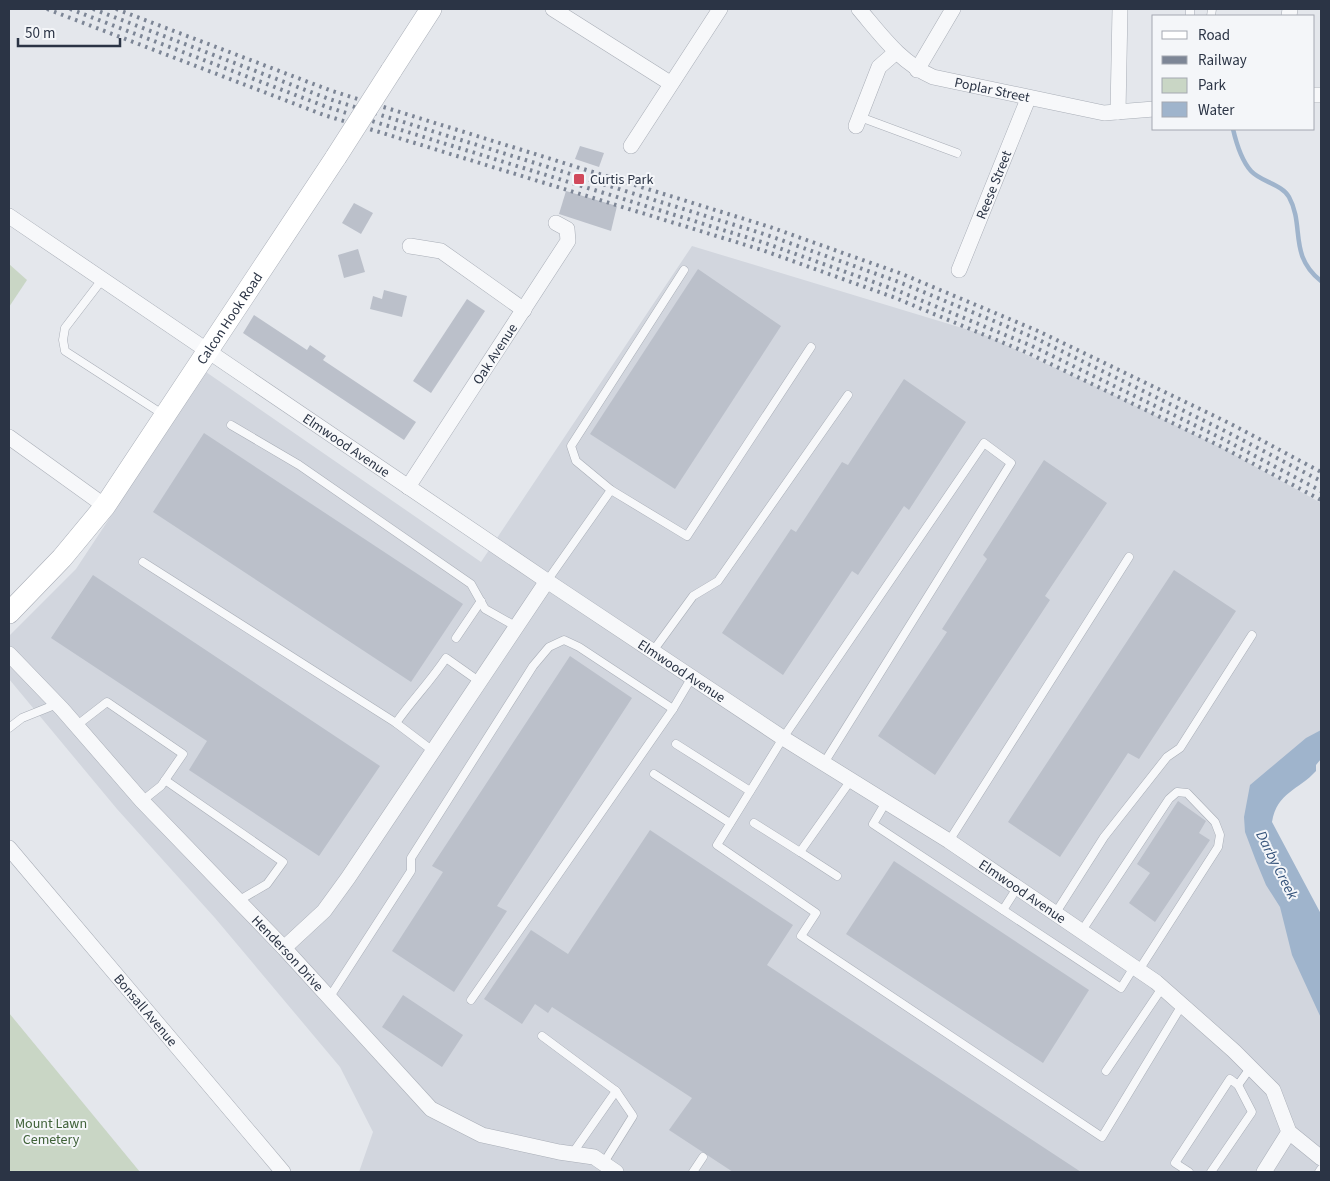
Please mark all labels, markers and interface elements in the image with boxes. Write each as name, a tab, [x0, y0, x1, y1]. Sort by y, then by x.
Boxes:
scale bar	[18, 15, 120, 47]
legend	[1152, 15, 1315, 130]
text: 50 m	[25, 23, 55, 44]
text: Road	[1198, 25, 1230, 46]
text: Railway	[1198, 50, 1247, 71]
street label: Poplar Street	[953, 73, 1032, 108]
text: Park	[1198, 75, 1227, 96]
text: Water	[1198, 100, 1235, 121]
street label: Reese Street	[972, 147, 1017, 222]
place label: Curtis Park	[590, 170, 653, 190]
marker: Curtis Park	[572, 172, 586, 186]
street label: Calcon Hook Road	[192, 269, 268, 369]
street label: Oak Avenue	[468, 320, 523, 389]
street label: Elmwood Avenue	[298, 409, 394, 483]
street label: Elmwood Avenue	[633, 635, 729, 708]
water label: Darby Creek	[1250, 827, 1303, 904]
street label: Elmwood Avenue	[974, 855, 1070, 929]
street label: Henderson Drive	[247, 911, 328, 996]
street label: Bonsall Avenue	[109, 970, 182, 1051]
park label: Mount Lawn Cemetery	[15, 1114, 87, 1150]

